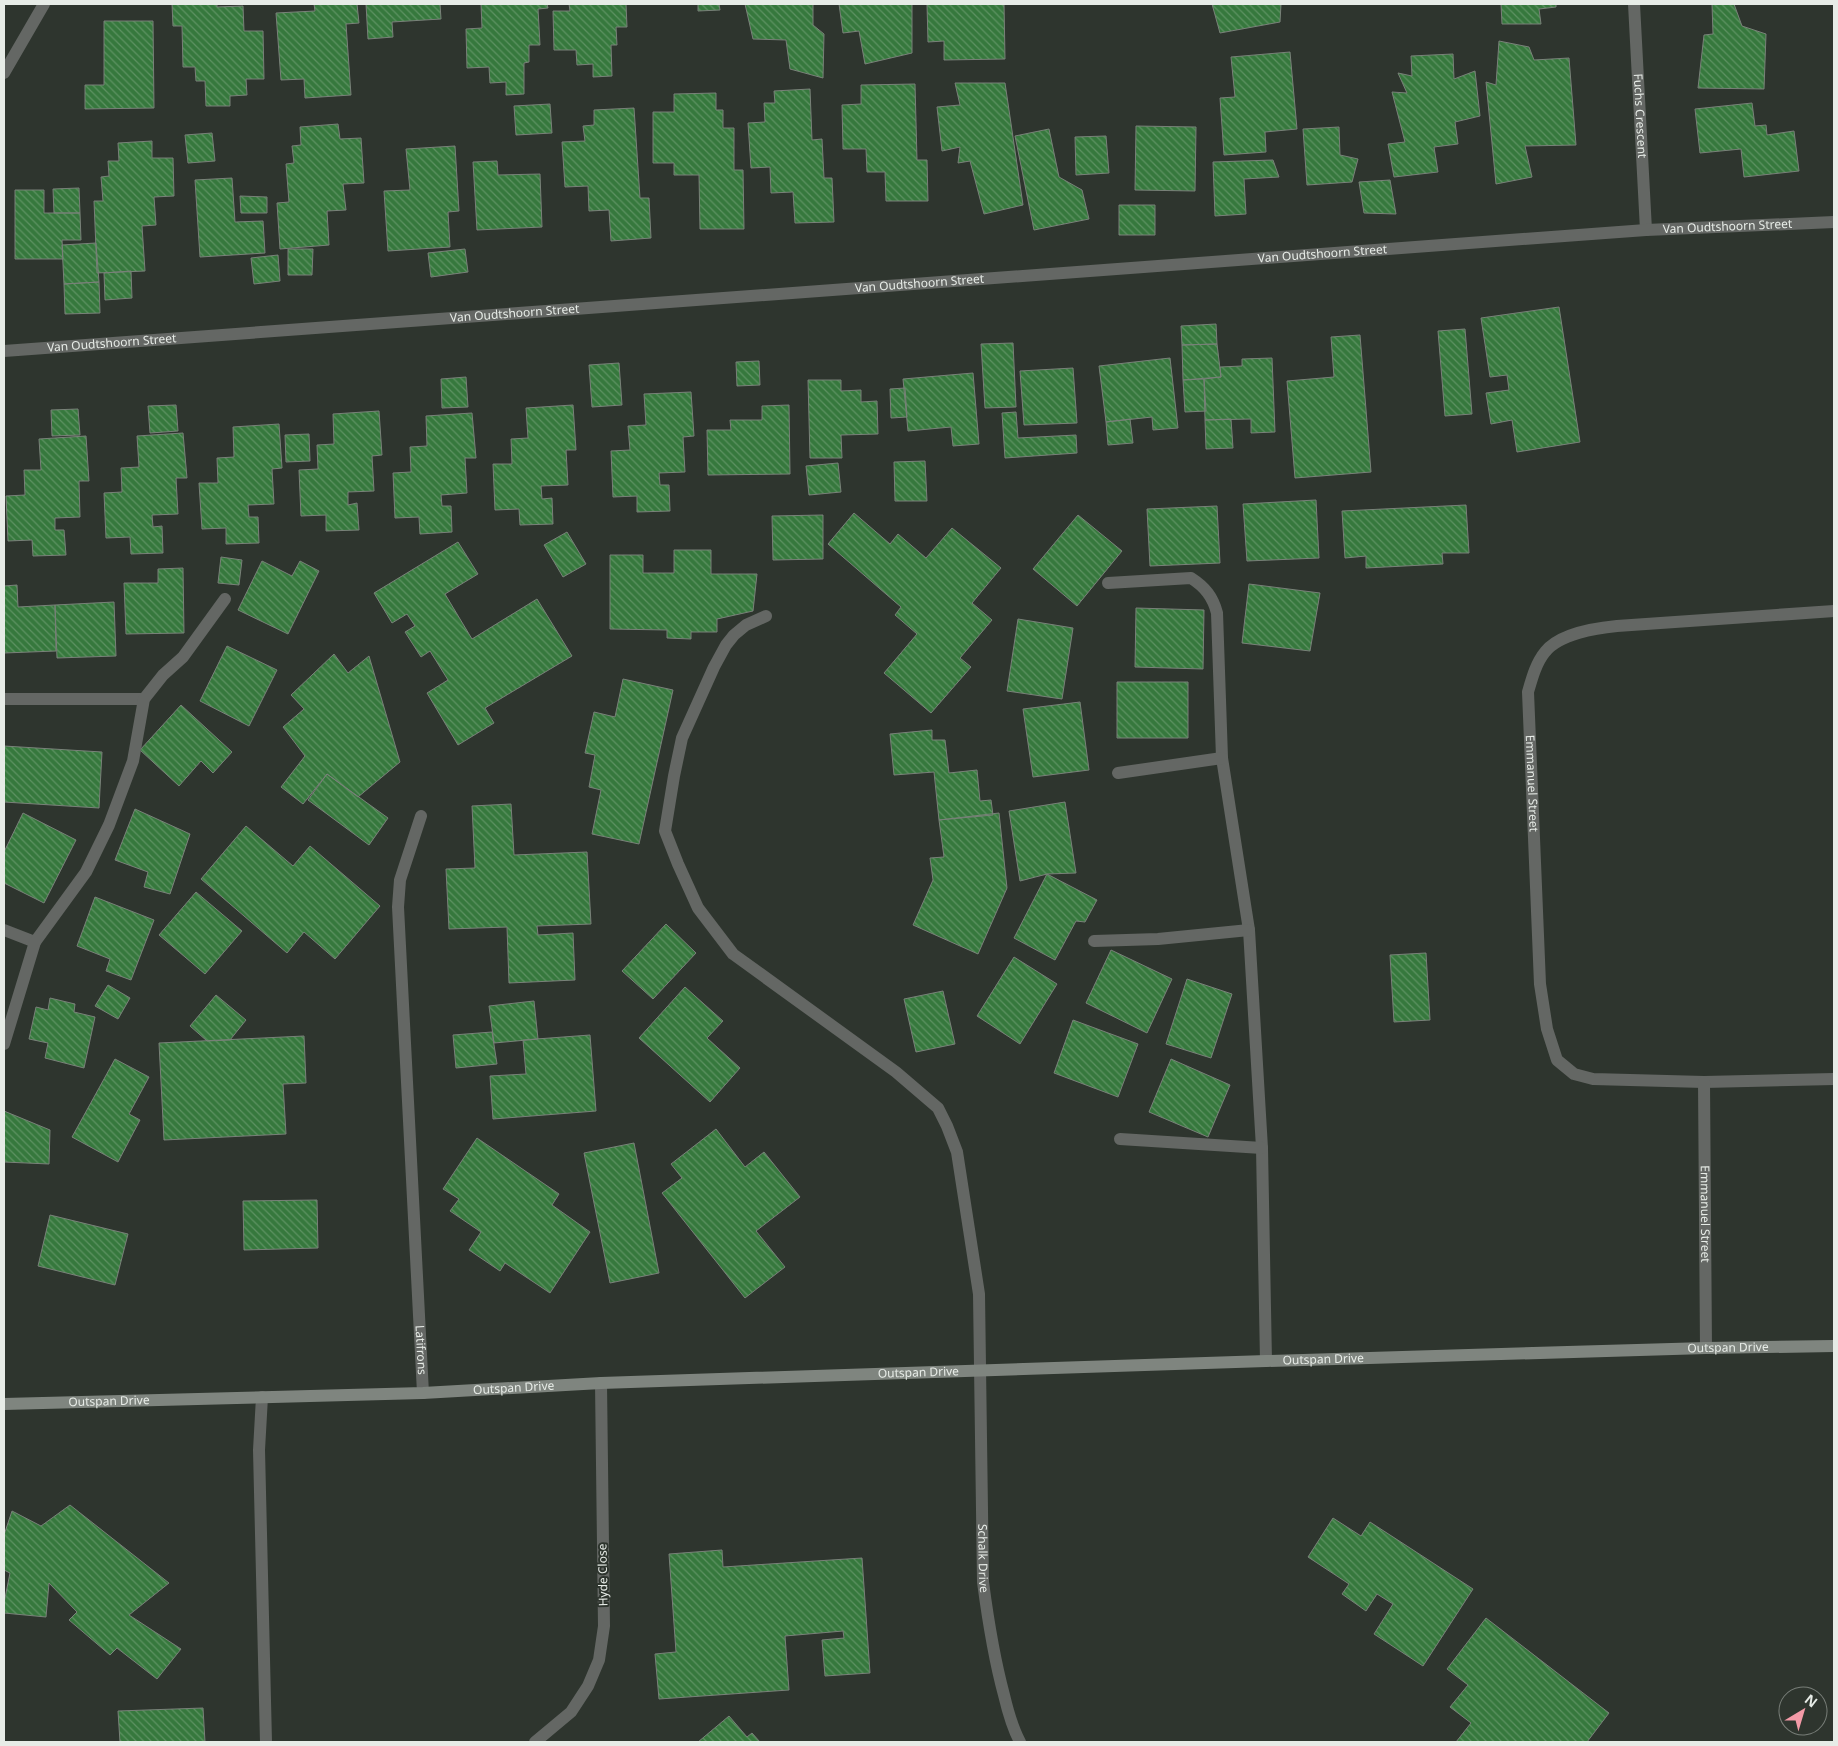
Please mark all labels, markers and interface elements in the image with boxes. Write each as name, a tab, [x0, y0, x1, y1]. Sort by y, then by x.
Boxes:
street label: Fuchs Crescent	[1630, 73, 1651, 159]
street label: Van Oudtshoorn Street	[1662, 215, 1793, 237]
street label: Van Oudtshoorn Street	[1257, 240, 1388, 267]
street label: Van Oudtshoorn Street	[854, 270, 985, 296]
street label: Van Oudtshoorn Street	[449, 300, 580, 326]
street label: Van Oudtshoorn Street	[46, 329, 178, 356]
street label: Emmanuel Street	[1522, 734, 1543, 833]
street label: Emmanuel Street	[1697, 1165, 1714, 1263]
street label: Latifrons	[412, 1325, 431, 1376]
street label: Outspan Drive	[1687, 1338, 1769, 1357]
street label: Outspan Drive	[1282, 1349, 1364, 1369]
street label: Outspan Drive	[877, 1362, 960, 1382]
street label: Outspan Drive	[473, 1377, 555, 1398]
street label: Outspan Drive	[68, 1391, 150, 1410]
street label: Schalk Drive	[974, 1524, 993, 1594]
street label: Hyde Close	[593, 1543, 612, 1607]
north arrow	[1778, 1686, 1828, 1736]
text: N	[1801, 1689, 1822, 1711]

